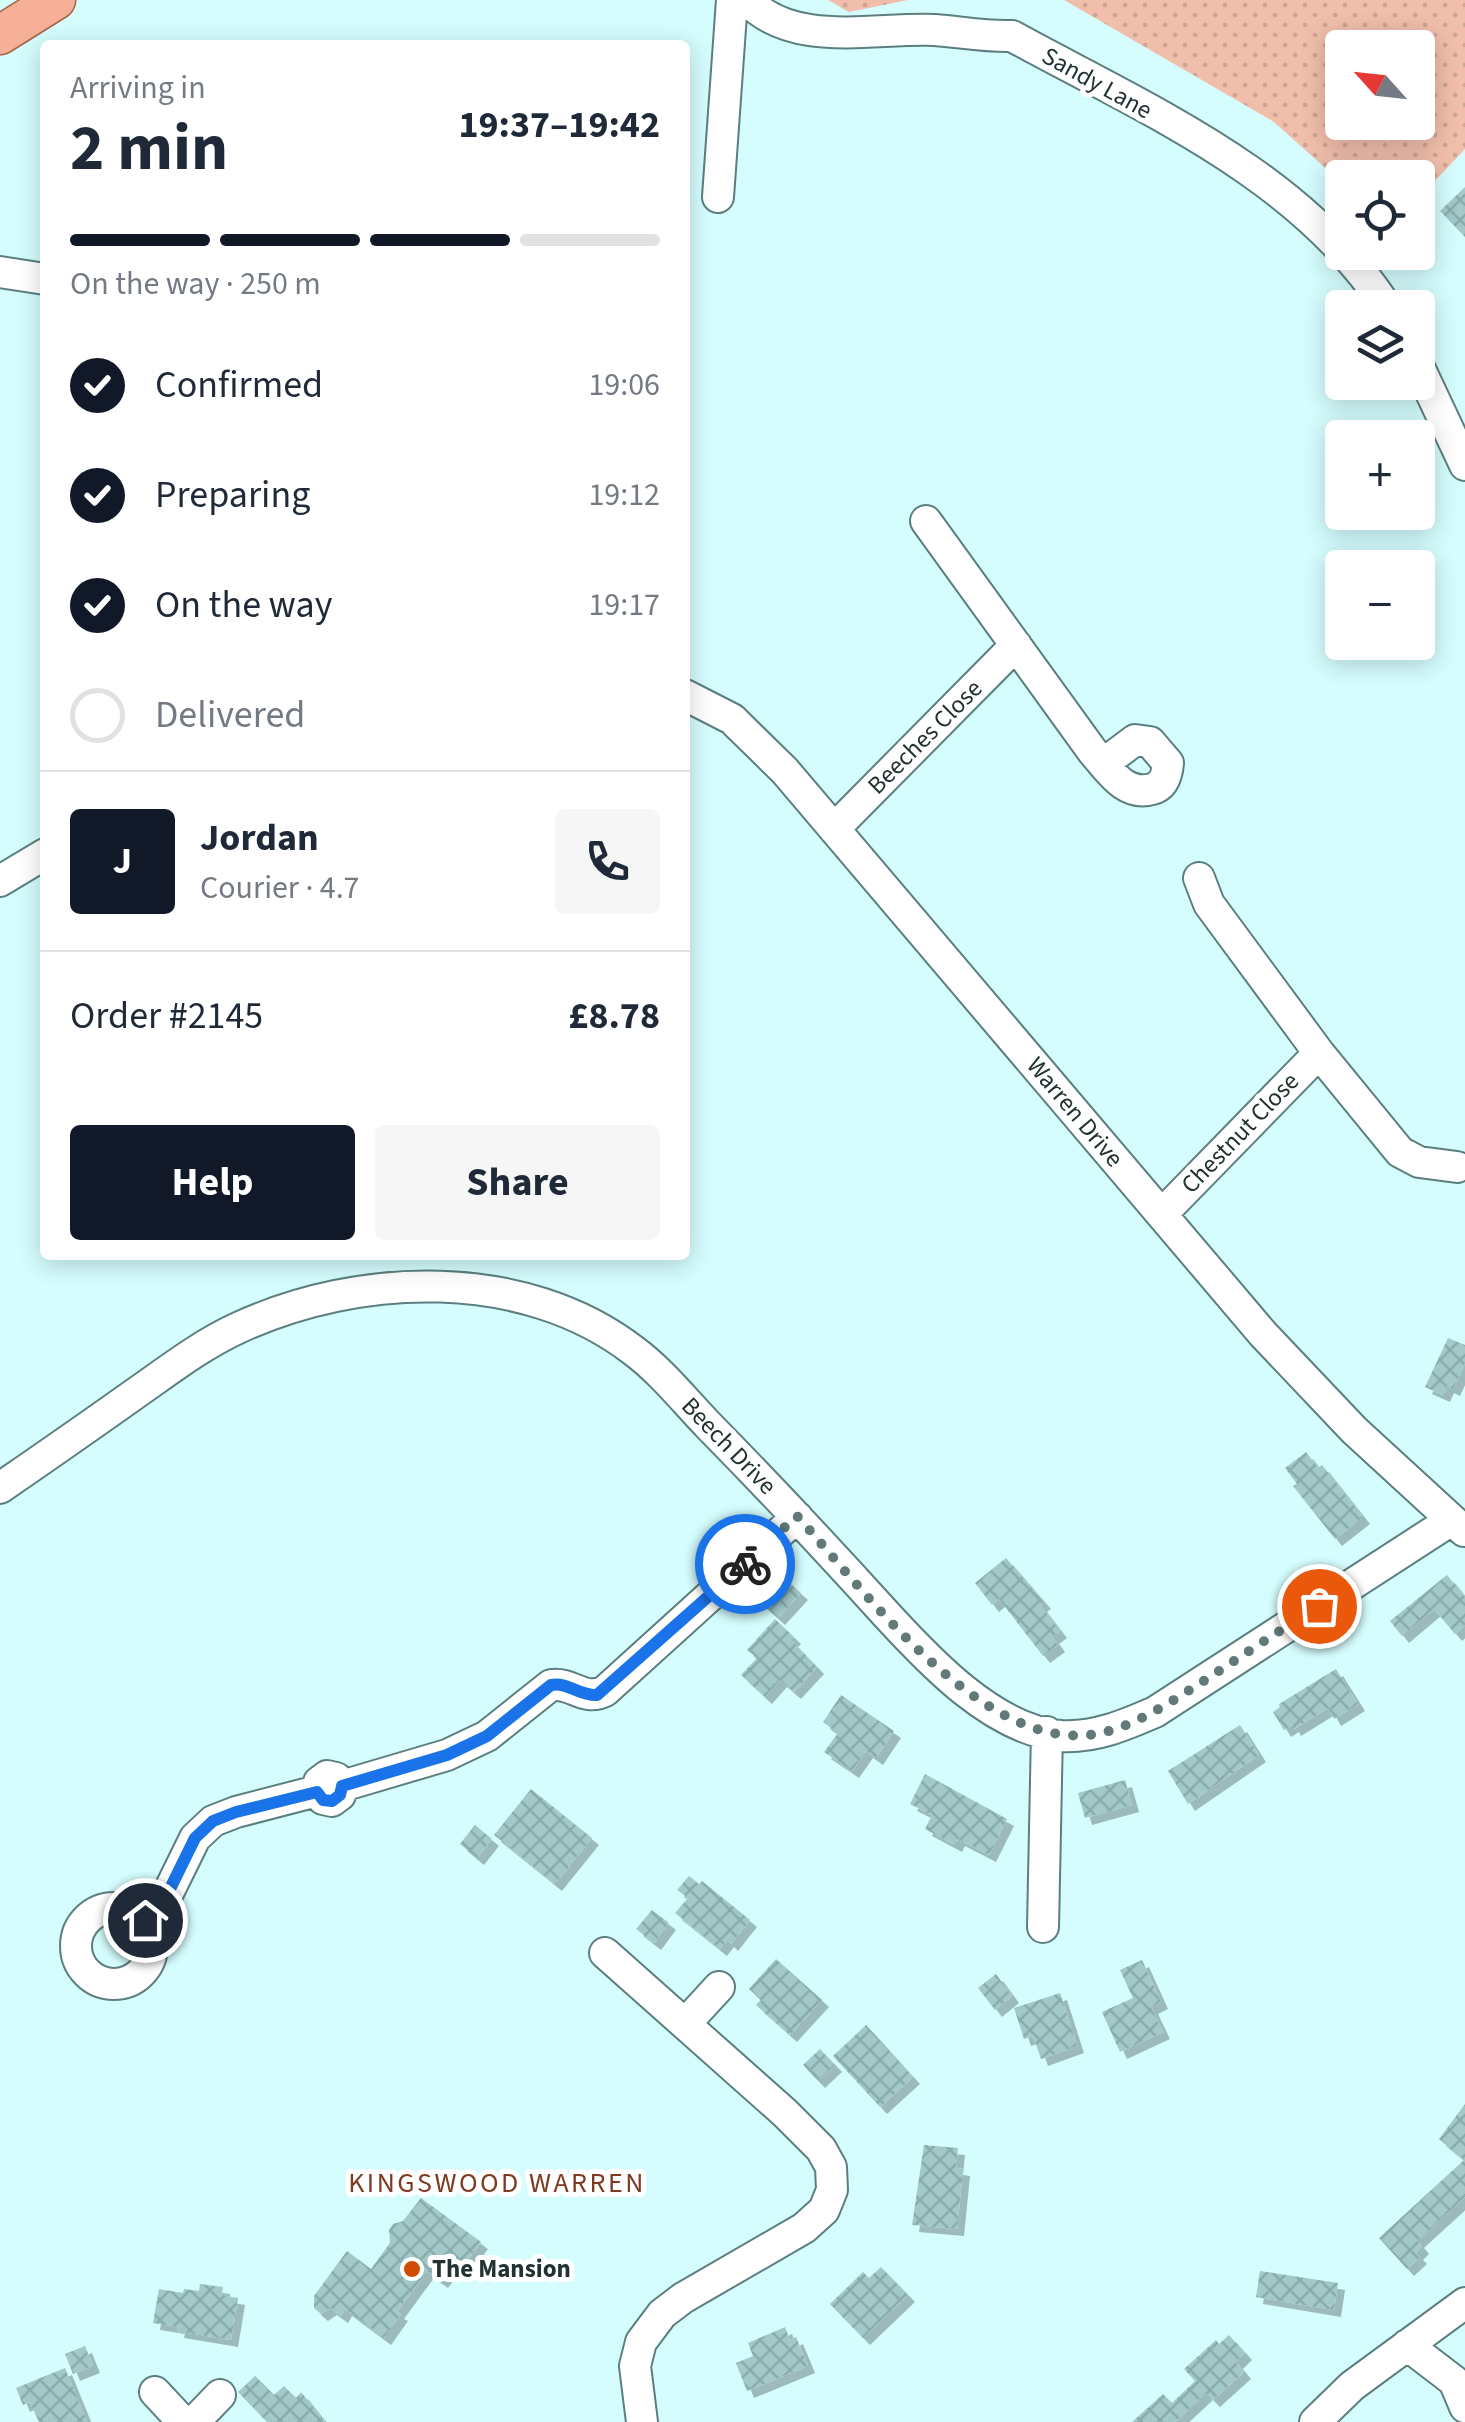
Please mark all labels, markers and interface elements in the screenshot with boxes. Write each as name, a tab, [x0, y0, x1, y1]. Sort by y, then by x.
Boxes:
north arrow	[1325, 30, 1435, 140]
map controls	[1325, 30, 1435, 660]
street label: Sandy Lane	[1035, 38, 1159, 128]
text: Arriving in	[70, 65, 206, 111]
text: 19:37–19:42	[458, 98, 660, 152]
text: 2 min	[70, 102, 228, 195]
button: locate	[1325, 160, 1435, 270]
text: On the way · 250 m	[70, 261, 321, 307]
button: layers	[1325, 290, 1435, 400]
icon: check	[70, 358, 125, 413]
text: Confirmed	[155, 358, 323, 412]
text: 19:06	[588, 362, 660, 408]
button: +	[1325, 420, 1435, 530]
icon: check	[70, 468, 125, 523]
text: Preparing	[155, 468, 310, 522]
text: 19:12	[588, 472, 660, 518]
button: −	[1325, 550, 1435, 660]
icon: check	[70, 578, 125, 633]
text: On the way	[155, 578, 332, 632]
text: 19:17	[588, 582, 660, 628]
street label: Beeches Close	[859, 671, 991, 803]
text: Delivered	[155, 688, 305, 742]
button: phone	[555, 809, 660, 914]
text: Jordan	[200, 811, 319, 865]
text: J	[113, 834, 132, 888]
text: Courier · 4.7	[200, 865, 360, 911]
text: Order #2145	[70, 989, 263, 1043]
text: £8.78	[568, 989, 660, 1043]
street label: Warren Drive	[1018, 1049, 1132, 1175]
street label: Chestnut Close	[1173, 1064, 1307, 1202]
button: Help	[70, 1125, 355, 1240]
button: Share	[375, 1125, 660, 1240]
street label: Beech Drive	[673, 1389, 785, 1503]
courier	[695, 1514, 795, 1614]
icon: bike	[718, 1537, 773, 1592]
pin	[1277, 1564, 1362, 1649]
icon: bag	[1292, 1579, 1347, 1634]
pin	[103, 1878, 188, 1963]
icon: home	[118, 1893, 173, 1948]
district label: KINGSWOOD WARREN	[348, 2163, 646, 2203]
place label: The Mansion	[432, 2251, 571, 2287]
marker: The Mansion	[401, 2258, 423, 2280]

